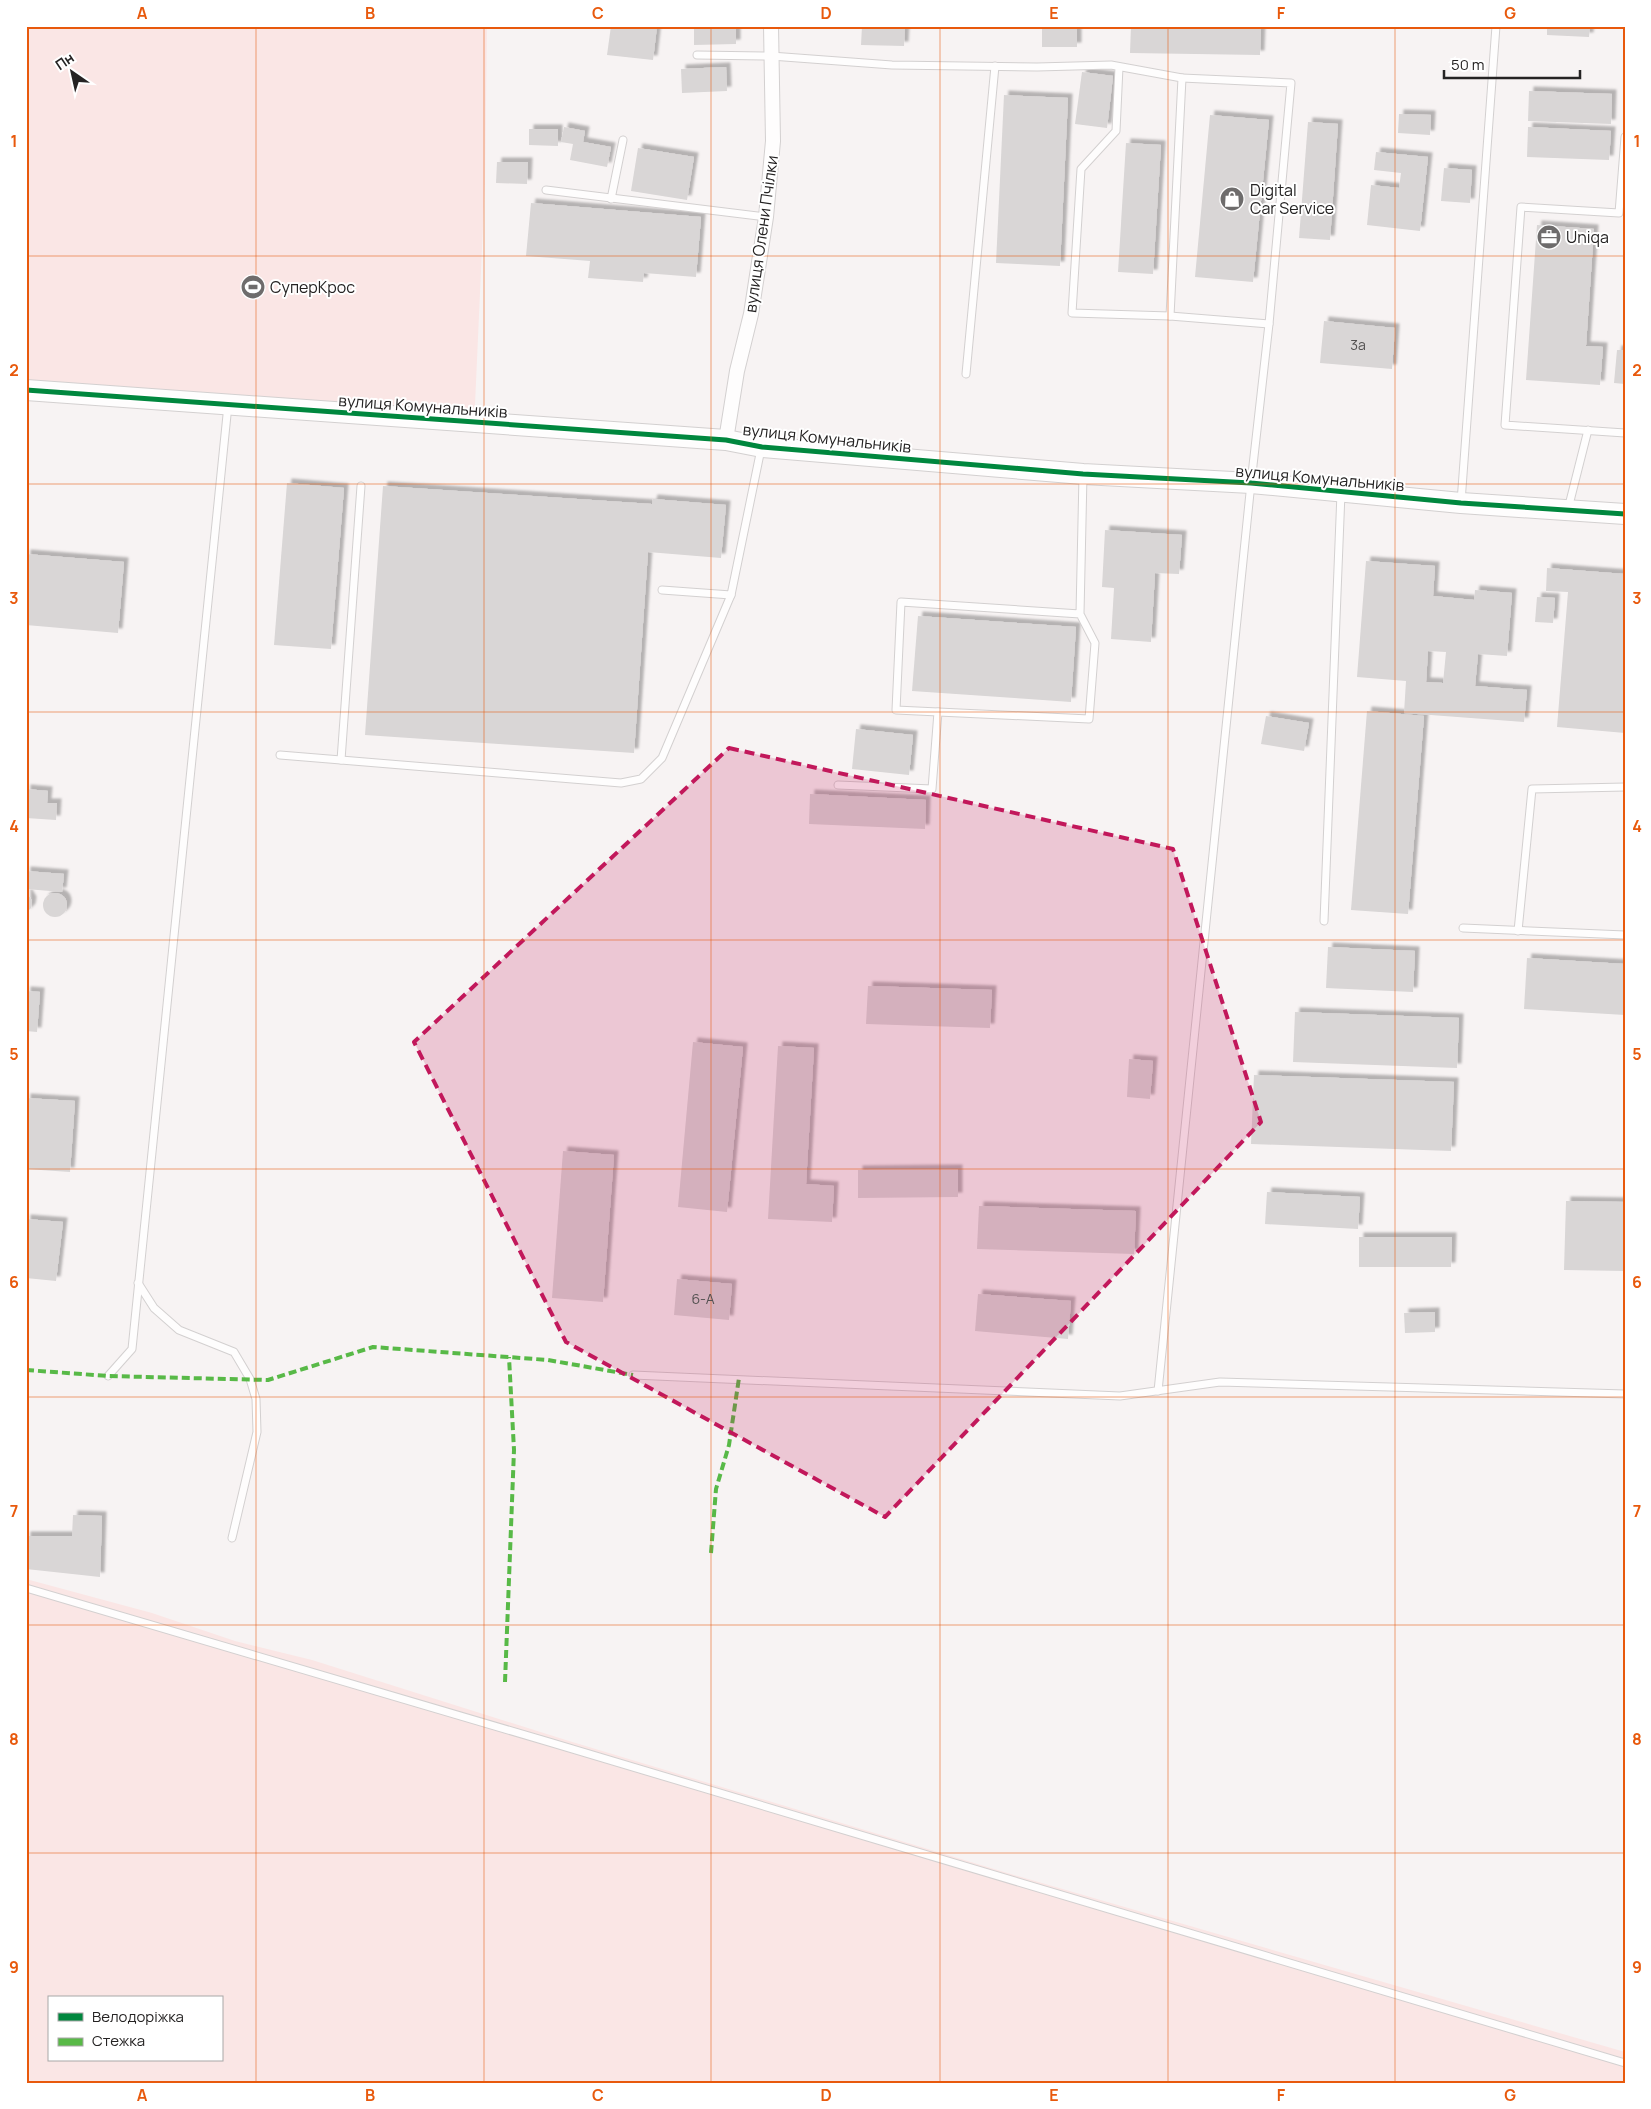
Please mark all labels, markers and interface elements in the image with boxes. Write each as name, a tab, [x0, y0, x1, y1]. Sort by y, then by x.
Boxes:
text: A	[137, 2, 148, 24]
text: B	[365, 2, 375, 24]
text: C	[592, 2, 604, 24]
text: D	[820, 2, 832, 24]
text: E	[1049, 2, 1059, 24]
text: F	[1277, 2, 1286, 24]
text: G	[1504, 2, 1516, 24]
north arrow	[48, 48, 98, 98]
text: Пн	[51, 48, 78, 74]
scale bar	[1444, 48, 1580, 80]
text: 50 m	[1451, 54, 1485, 75]
text: 1	[10, 130, 18, 152]
text: 1	[1633, 130, 1641, 152]
street label: вулиця Олени Пчілки	[739, 154, 783, 314]
place label: Digital Car Service	[1250, 179, 1334, 219]
shop icon: Digital Car Service	[1219, 186, 1245, 212]
office icon: Uniqa	[1536, 224, 1562, 250]
place label: Uniqa	[1566, 226, 1609, 248]
sports icon: СуперКрос	[240, 274, 266, 300]
place label: СуперКрос	[270, 276, 355, 298]
house number: 3а	[1350, 335, 1366, 354]
text: 2	[9, 359, 19, 381]
text: 2	[1632, 359, 1642, 381]
street label: вулиця Комунальників	[338, 389, 509, 423]
street label: вулиця Комунальників	[742, 418, 913, 458]
street label: вулиця Комунальників	[1235, 460, 1406, 496]
text: 3	[9, 587, 19, 609]
text: 3	[1632, 587, 1642, 609]
text: 4	[9, 815, 19, 837]
text: 4	[1632, 815, 1642, 837]
text: 5	[9, 1043, 19, 1065]
text: 5	[1632, 1043, 1642, 1065]
text: 6	[9, 1271, 19, 1293]
text: 6	[1632, 1271, 1642, 1293]
house number: 6-А	[691, 1289, 715, 1308]
text: 7	[10, 1500, 18, 1522]
text: 7	[1633, 1500, 1641, 1522]
text: 8	[9, 1728, 19, 1750]
text: 8	[1632, 1728, 1642, 1750]
text: 9	[9, 1956, 19, 1978]
text: 9	[1632, 1956, 1642, 1978]
legend	[48, 1996, 222, 2062]
text: Велодоріжка	[92, 2006, 184, 2027]
text: Стежка	[92, 2030, 145, 2051]
text: A	[137, 2084, 148, 2106]
text: B	[365, 2084, 375, 2106]
text: C	[592, 2084, 604, 2106]
text: D	[820, 2084, 832, 2106]
text: E	[1049, 2084, 1059, 2106]
text: F	[1277, 2084, 1286, 2106]
text: G	[1504, 2084, 1516, 2106]

